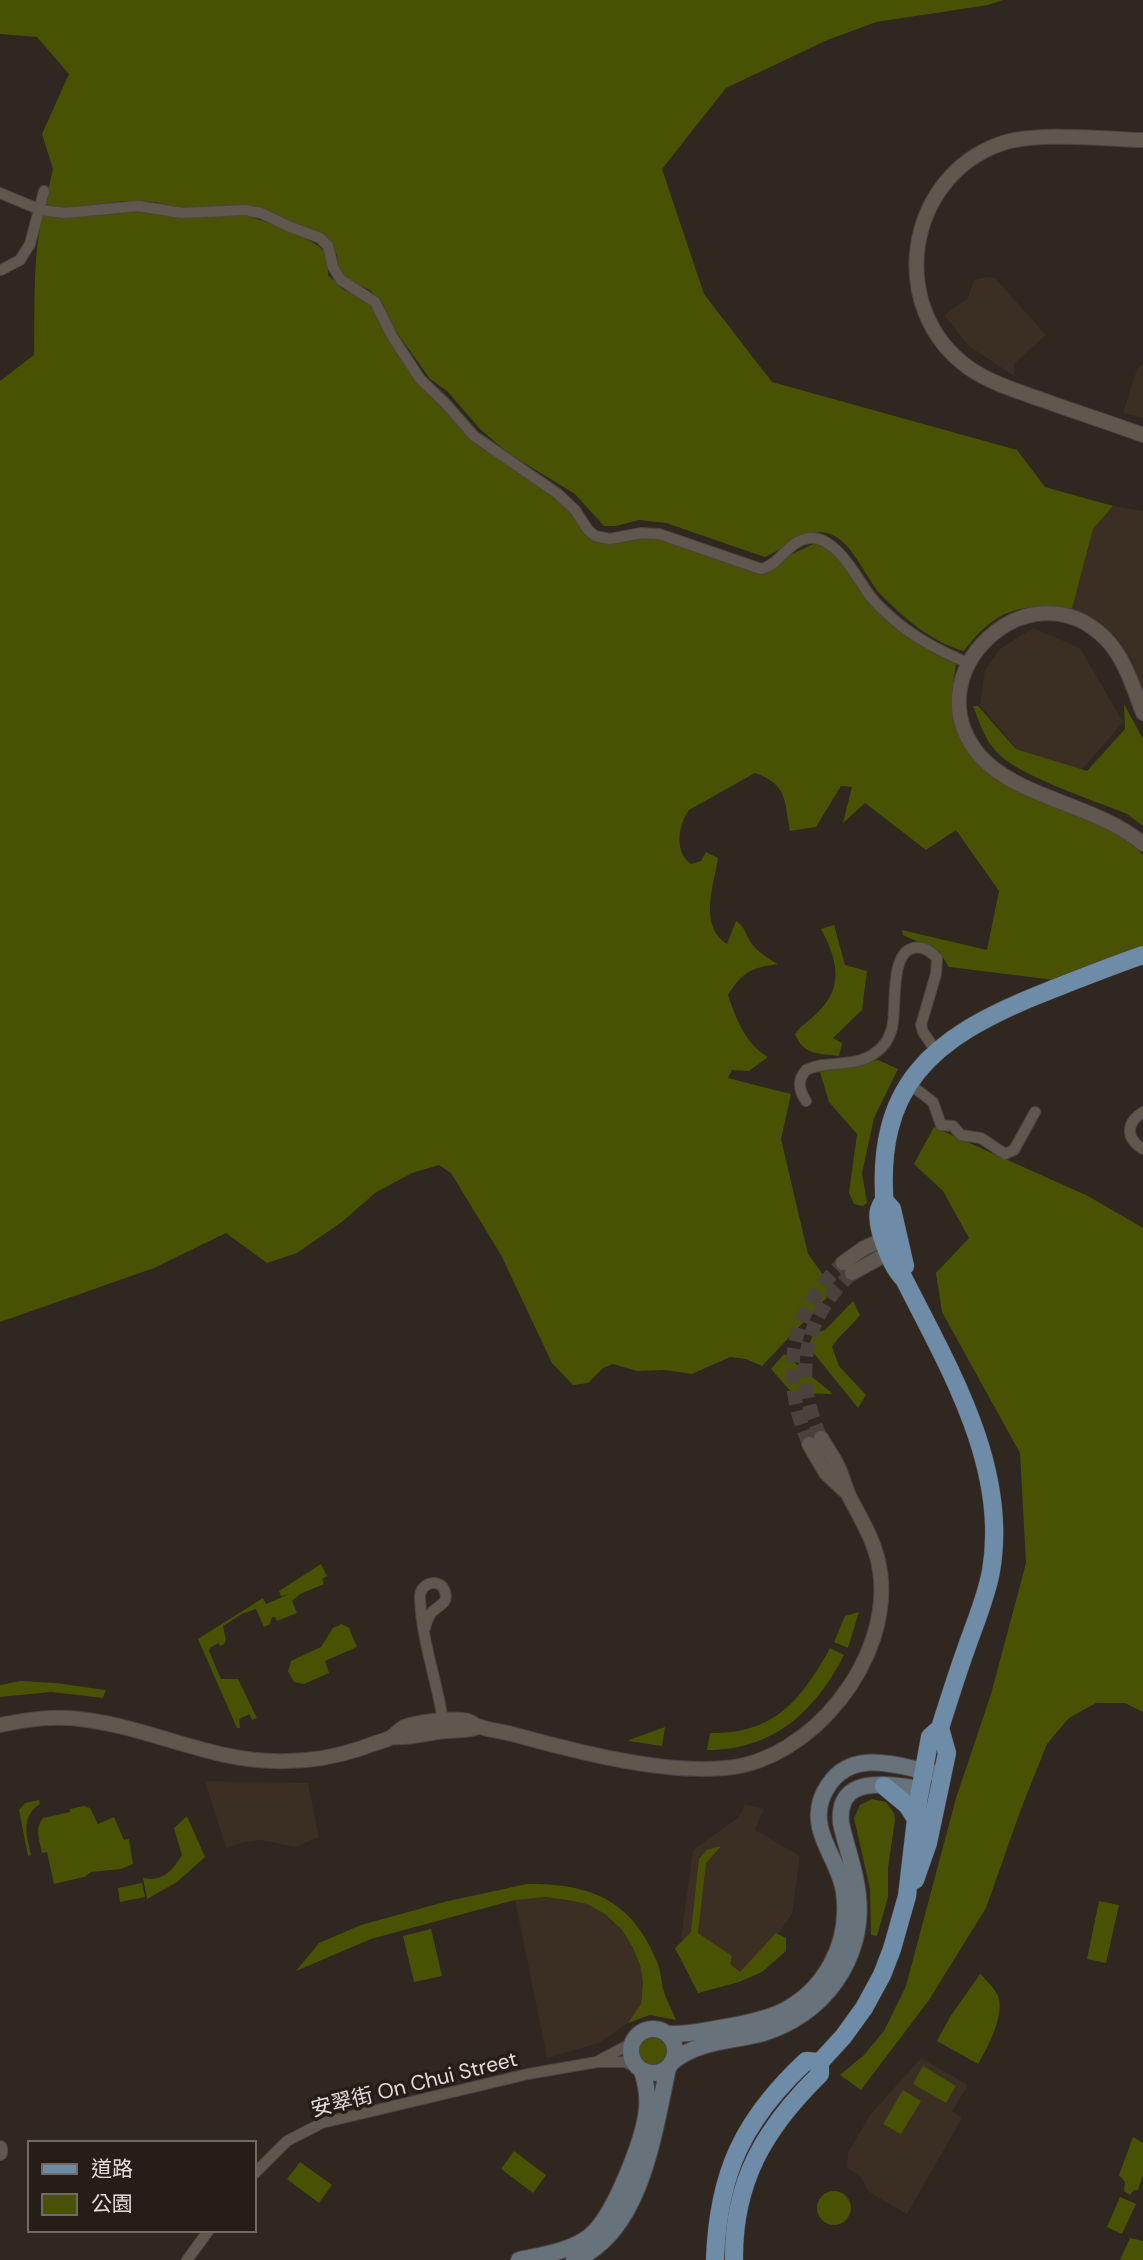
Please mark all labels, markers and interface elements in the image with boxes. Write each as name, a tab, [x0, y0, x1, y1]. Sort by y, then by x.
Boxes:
street label: 安翠街 On Chui Street	[308, 2045, 520, 2123]
legend	[28, 2141, 256, 2232]
text: 道路	[91, 2155, 133, 2183]
text: 公園	[91, 2190, 133, 2218]

